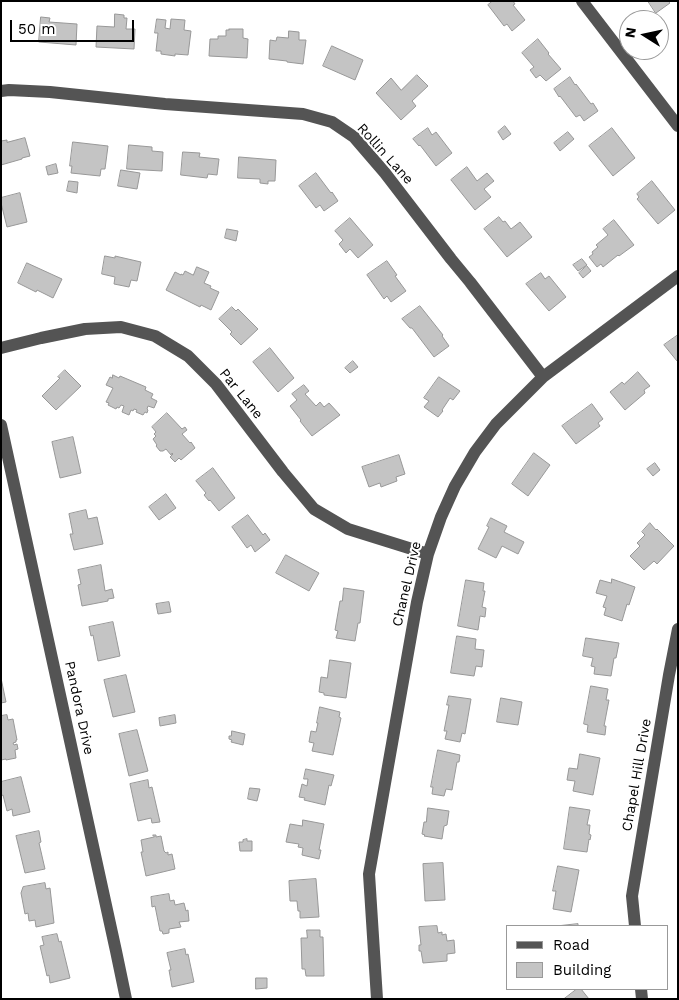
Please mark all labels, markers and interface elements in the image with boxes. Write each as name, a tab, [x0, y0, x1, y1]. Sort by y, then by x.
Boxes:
scale bar	[12, 10, 136, 42]
north arrow	[619, 10, 669, 60]
text: 50 m	[18, 20, 55, 38]
text: N	[621, 26, 639, 39]
street label: Rollin Lane	[353, 120, 417, 188]
street label: Par Lane	[216, 365, 266, 423]
street label: Chanel Drive	[389, 540, 425, 628]
street label: Pandora Drive	[61, 660, 97, 756]
street label: Chapel Hill Drive	[619, 717, 655, 833]
legend	[507, 925, 669, 990]
text: Road	[553, 936, 590, 954]
text: Building	[553, 961, 611, 979]

